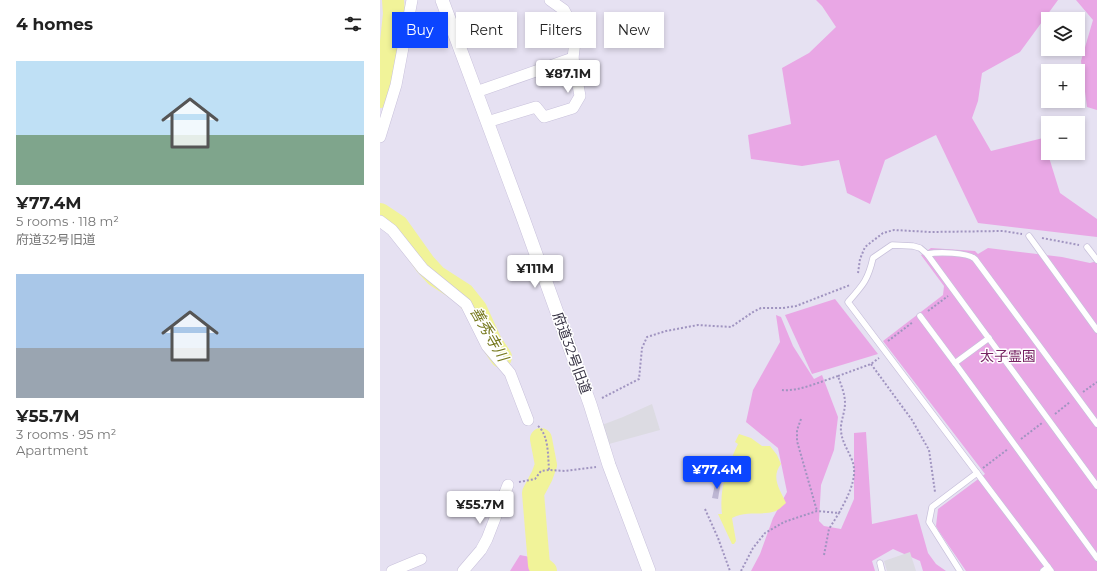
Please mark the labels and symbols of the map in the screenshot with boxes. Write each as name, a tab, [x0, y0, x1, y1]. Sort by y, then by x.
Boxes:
pin: ¥87.1M	[535, 60, 601, 94]
pin: ¥111M	[507, 255, 563, 289]
water label: 善秀寺川	[466, 303, 514, 366]
street label: 府道32号旧道	[549, 310, 595, 396]
park label: 太子霊園	[980, 347, 1036, 365]
pin: ¥77.4M	[684, 456, 750, 490]
pin: ¥55.7M	[447, 491, 513, 525]

